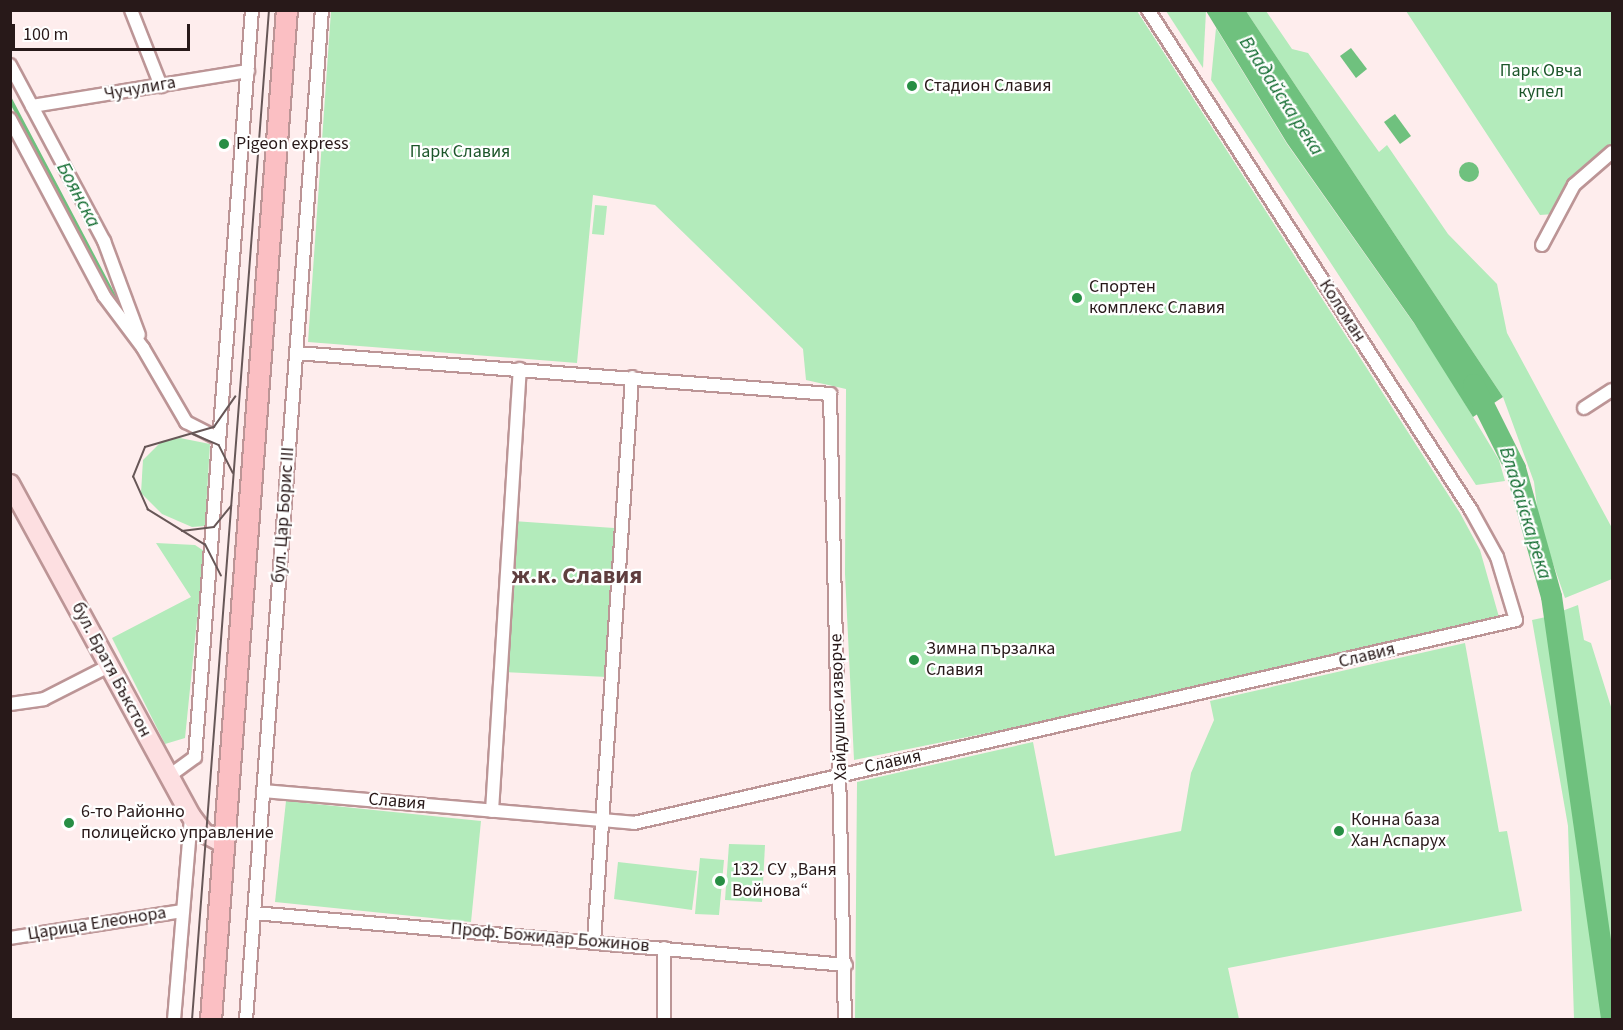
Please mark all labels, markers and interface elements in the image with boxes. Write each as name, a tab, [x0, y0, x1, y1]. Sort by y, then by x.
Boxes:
scale bar	[15, 12, 194, 50]
text: 100 m	[23, 22, 68, 47]
water label: Владайска река	[1234, 32, 1328, 160]
park label: Парк Овча купел	[1500, 61, 1582, 104]
street label: Чучулига	[103, 72, 177, 106]
place label: Стадион Славия	[924, 75, 1051, 97]
marker: Стадион Славия	[905, 79, 919, 93]
place label: Pigeon express	[236, 133, 348, 155]
marker: Pigeon express	[217, 137, 231, 151]
park label: Парк Славия	[410, 141, 510, 163]
water label: Боянска	[51, 158, 105, 232]
street label: Коломан	[1314, 276, 1370, 346]
place label: Спортен комплекс Славия	[1089, 277, 1225, 320]
marker: Спортен комплекс Славия	[1070, 291, 1084, 305]
water label: Владайска река	[1493, 444, 1557, 582]
street label: бул. Цар Борис III	[268, 446, 300, 584]
district label: ж.к. Славия	[512, 562, 642, 590]
street label: бул. Братя Бъкстон	[66, 599, 156, 741]
street label: Хайдушко изворче	[826, 633, 852, 781]
place label: Зимна пързалка Славия	[926, 639, 1055, 682]
street label: Славия	[1336, 639, 1398, 673]
marker: Зимна пързалка Славия	[907, 653, 921, 667]
street label: Славия	[863, 745, 923, 779]
street label: Славия	[367, 789, 427, 815]
place label: 6-то Районно полицейско управление	[81, 802, 274, 844]
place label: Конна база Хан Аспарух	[1351, 810, 1446, 852]
marker: 6-то Районно полицейско управление	[62, 816, 76, 830]
marker: Конна база Хан Аспарух	[1332, 824, 1346, 838]
place label: 132. СУ „Ваня Войнова“	[732, 860, 837, 902]
marker: 132. СУ „Ваня Войнова“	[713, 874, 727, 888]
street label: Царица Елеонора	[26, 902, 168, 946]
street label: Проф. Божидар Божинов	[450, 919, 650, 957]

